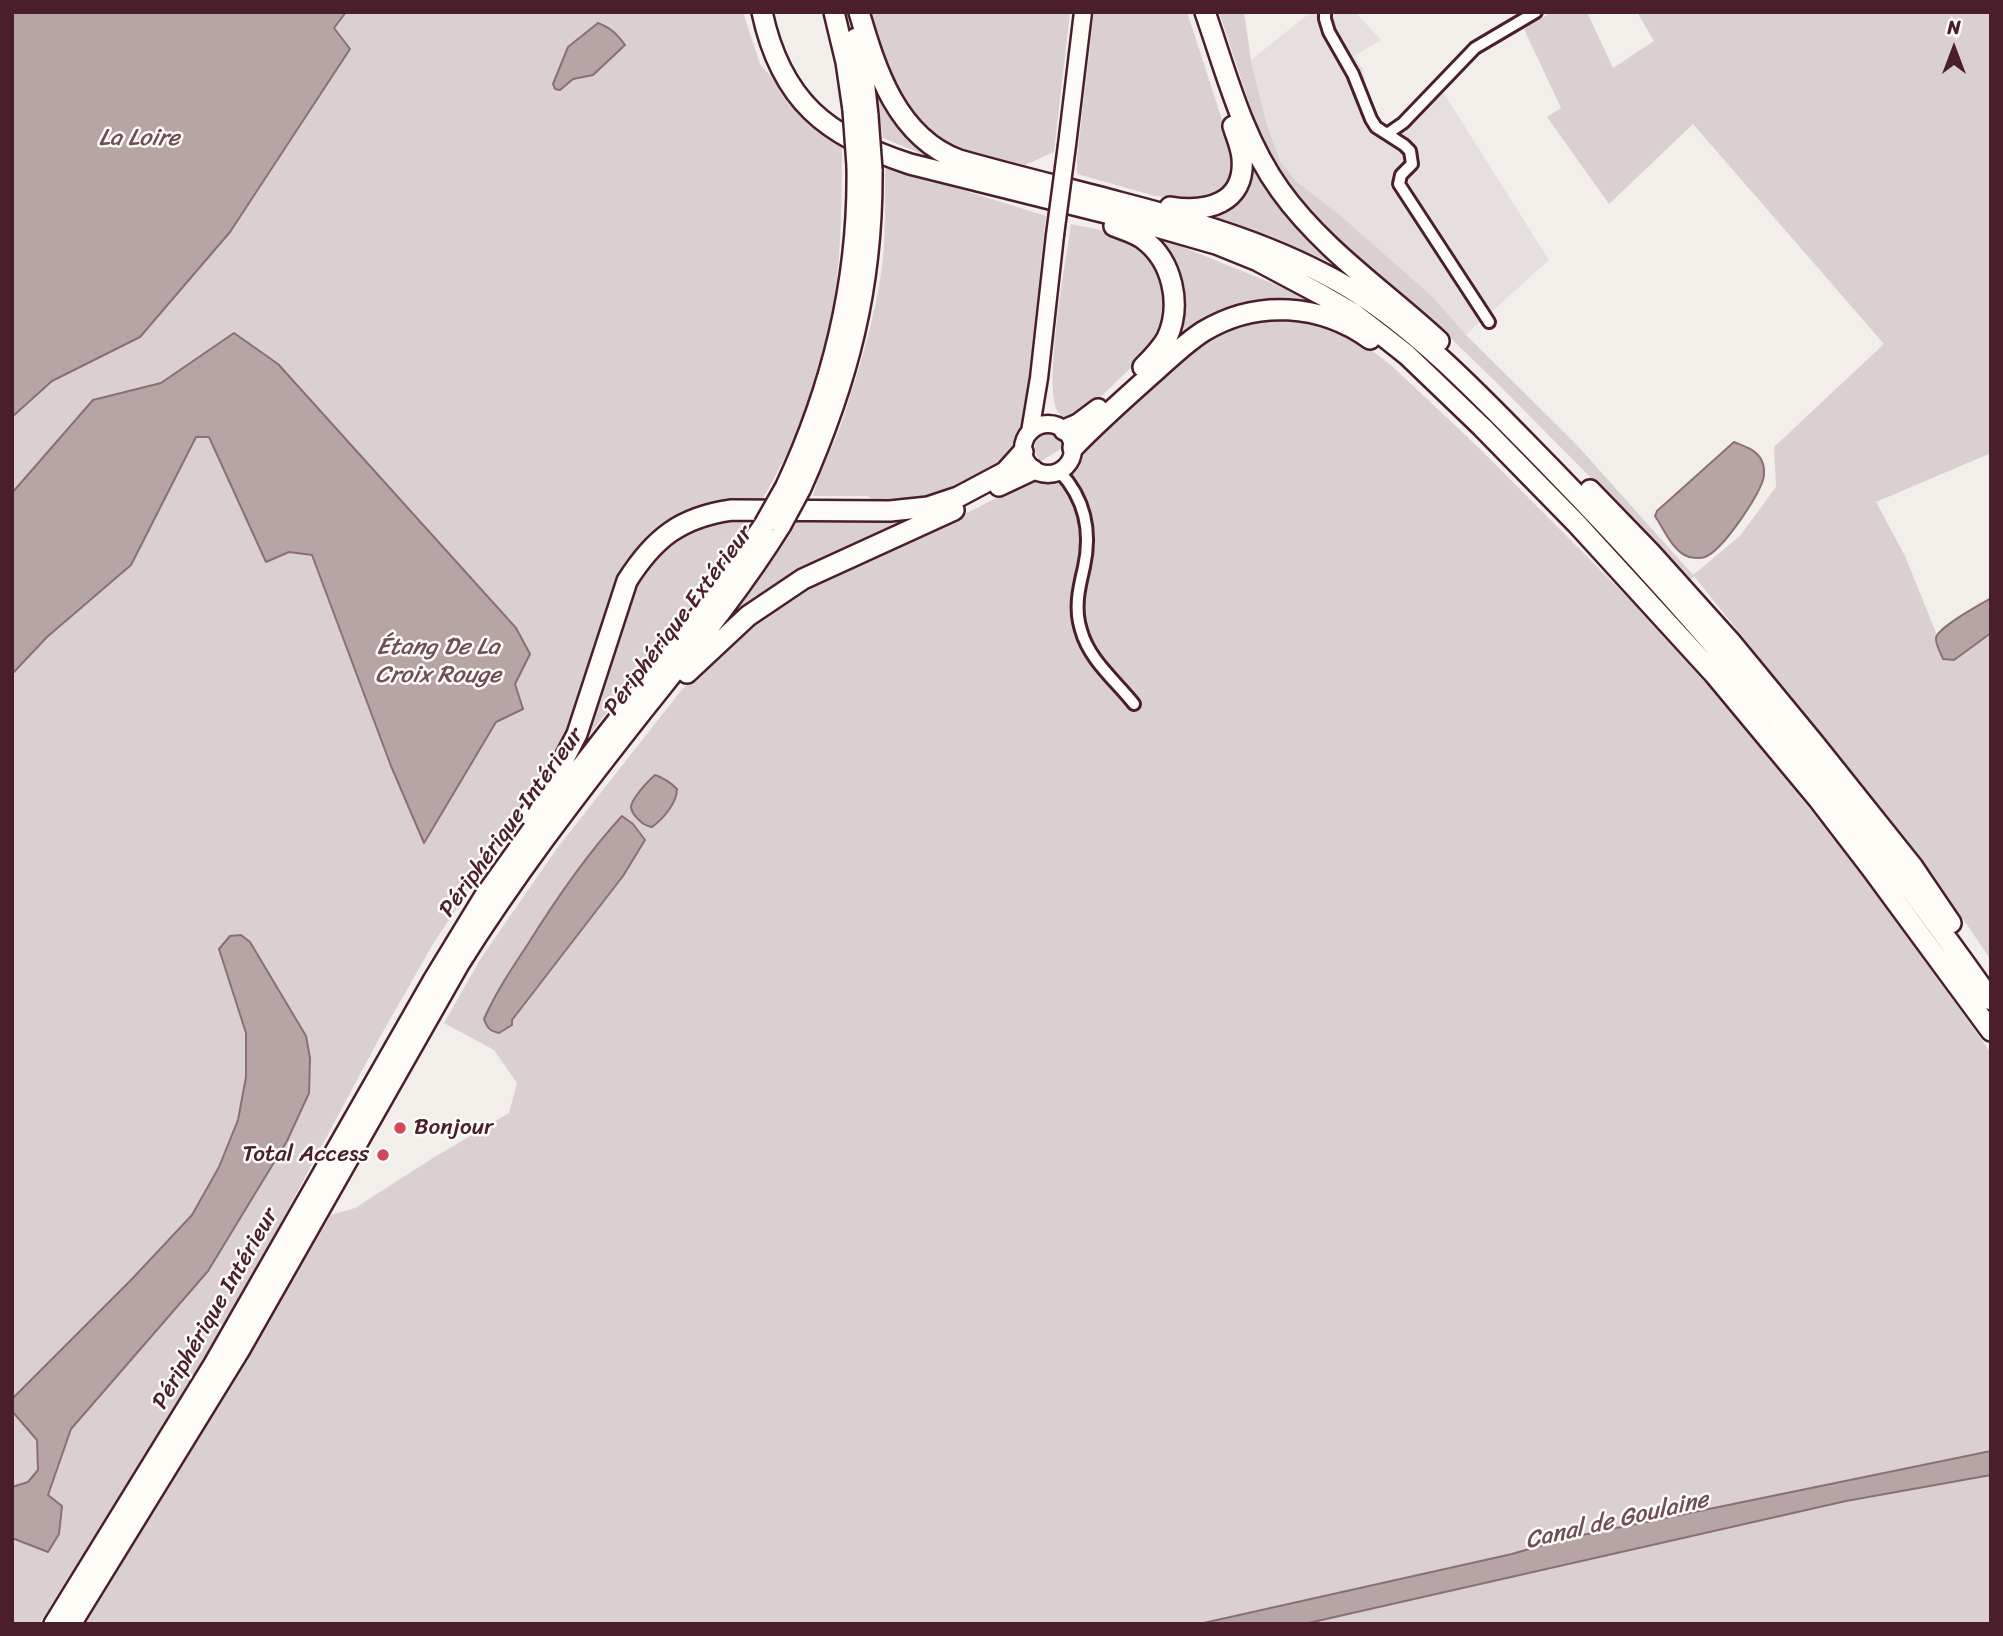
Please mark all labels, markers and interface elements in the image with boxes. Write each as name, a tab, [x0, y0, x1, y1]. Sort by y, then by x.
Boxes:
text: N	[1947, 11, 1961, 44]
north arrow	[1919, 14, 1989, 84]
water label: La Loire	[99, 125, 179, 153]
street label: Périphérique Extérieur	[599, 521, 759, 721]
water label: Étang De La Croix Rouge	[375, 634, 501, 690]
street label: Périphérique Intérieur	[434, 723, 590, 923]
place label: Bonjour	[414, 1114, 494, 1142]
marker: Bonjour	[392, 1120, 408, 1136]
place label: Total Access	[243, 1141, 369, 1169]
marker: Total Access	[375, 1147, 391, 1163]
street label: Périphérique Intérieur	[147, 1204, 285, 1414]
water label: Canal de Goulaine	[1523, 1486, 1711, 1556]

